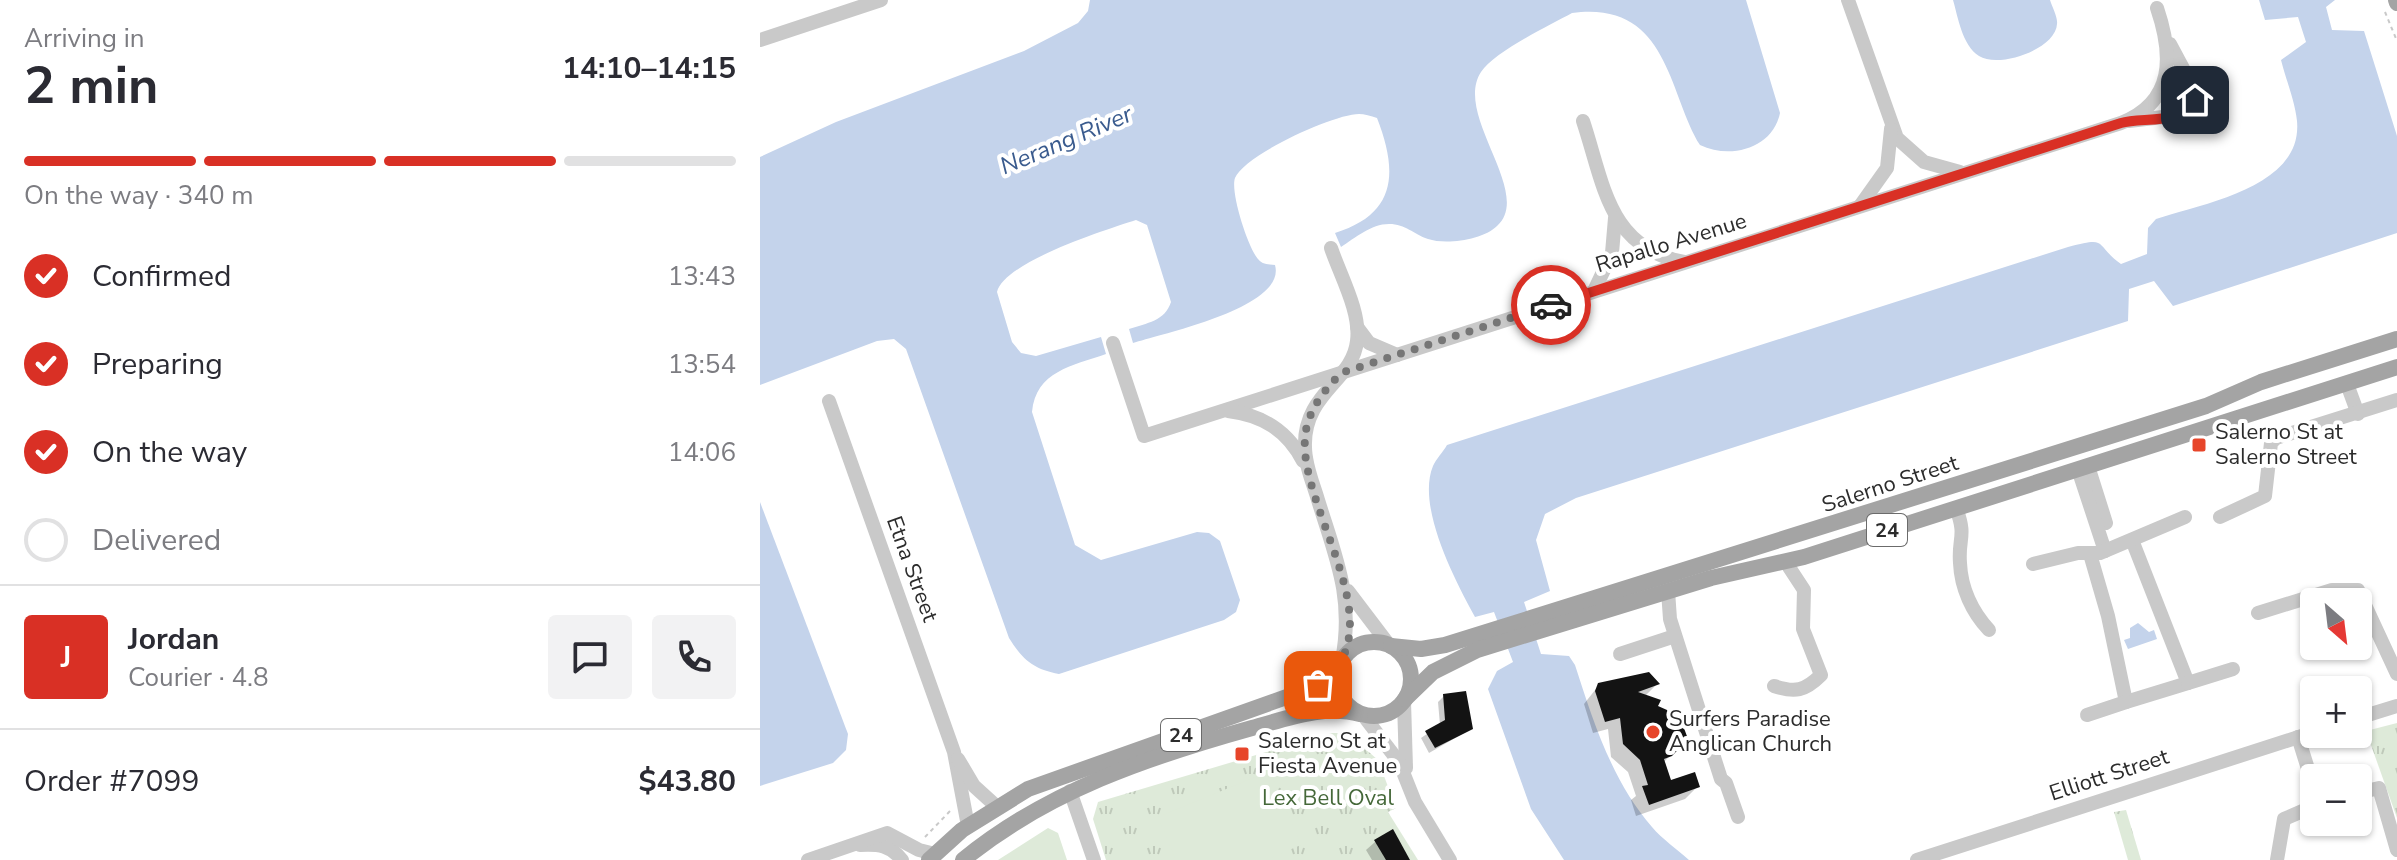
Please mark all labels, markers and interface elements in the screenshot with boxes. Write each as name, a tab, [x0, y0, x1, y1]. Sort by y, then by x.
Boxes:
text: Arriving in	[24, 21, 145, 56]
text: 14:10–14:15	[562, 48, 736, 89]
text: 2 min	[24, 50, 159, 121]
pin	[2161, 66, 2229, 134]
icon: home	[2173, 78, 2217, 122]
water label: Nerang River	[995, 97, 1138, 182]
text: On the way · 340 m	[24, 178, 253, 213]
street label: Rapallo Avenue	[1592, 206, 1750, 280]
icon: check	[24, 254, 68, 298]
text: Confirmed	[92, 256, 232, 297]
text: 13:43	[668, 259, 736, 294]
courier	[1511, 265, 1591, 345]
icon: car	[1529, 283, 1573, 327]
icon: check	[24, 342, 68, 386]
text: Preparing	[92, 344, 223, 385]
text: 13:54	[668, 347, 736, 382]
place label: Salerno St at Salerno Street	[2215, 417, 2357, 472]
icon: check	[24, 430, 68, 474]
text: On the way	[92, 432, 247, 473]
text: 14:06	[668, 435, 736, 470]
marker: Salerno St at Salerno Street	[2190, 436, 2208, 454]
street label: Salerno Street	[1818, 448, 1962, 520]
street label: Etna Street	[879, 512, 945, 626]
road number: 24	[1867, 514, 1907, 546]
text: Delivered	[92, 520, 221, 561]
north arrow	[2300, 588, 2372, 660]
map controls	[2300, 588, 2372, 836]
button: chat	[548, 615, 632, 699]
button: phone	[652, 615, 736, 699]
text: Jordan	[128, 619, 219, 660]
text: J	[61, 637, 71, 678]
pin	[1284, 651, 1352, 719]
text: Courier · 4.8	[128, 660, 269, 695]
icon: bag	[1296, 663, 1340, 707]
button: +	[2300, 676, 2372, 748]
place label: Surfers Paradise Anglican Church	[1669, 704, 1832, 759]
road number: 24	[1161, 719, 1201, 751]
marker: Surfers Paradise Anglican Church	[1644, 723, 1662, 741]
place label: Salerno St at Fiesta Avenue	[1258, 726, 1397, 781]
street label: Elliott Street	[2045, 742, 2173, 808]
marker: Salerno St at Fiesta Avenue	[1233, 745, 1251, 763]
text: Order #7099	[24, 761, 199, 802]
text: $43.80	[639, 761, 736, 802]
button: −	[2300, 764, 2372, 836]
park label: Lex Bell Oval	[1262, 783, 1395, 813]

